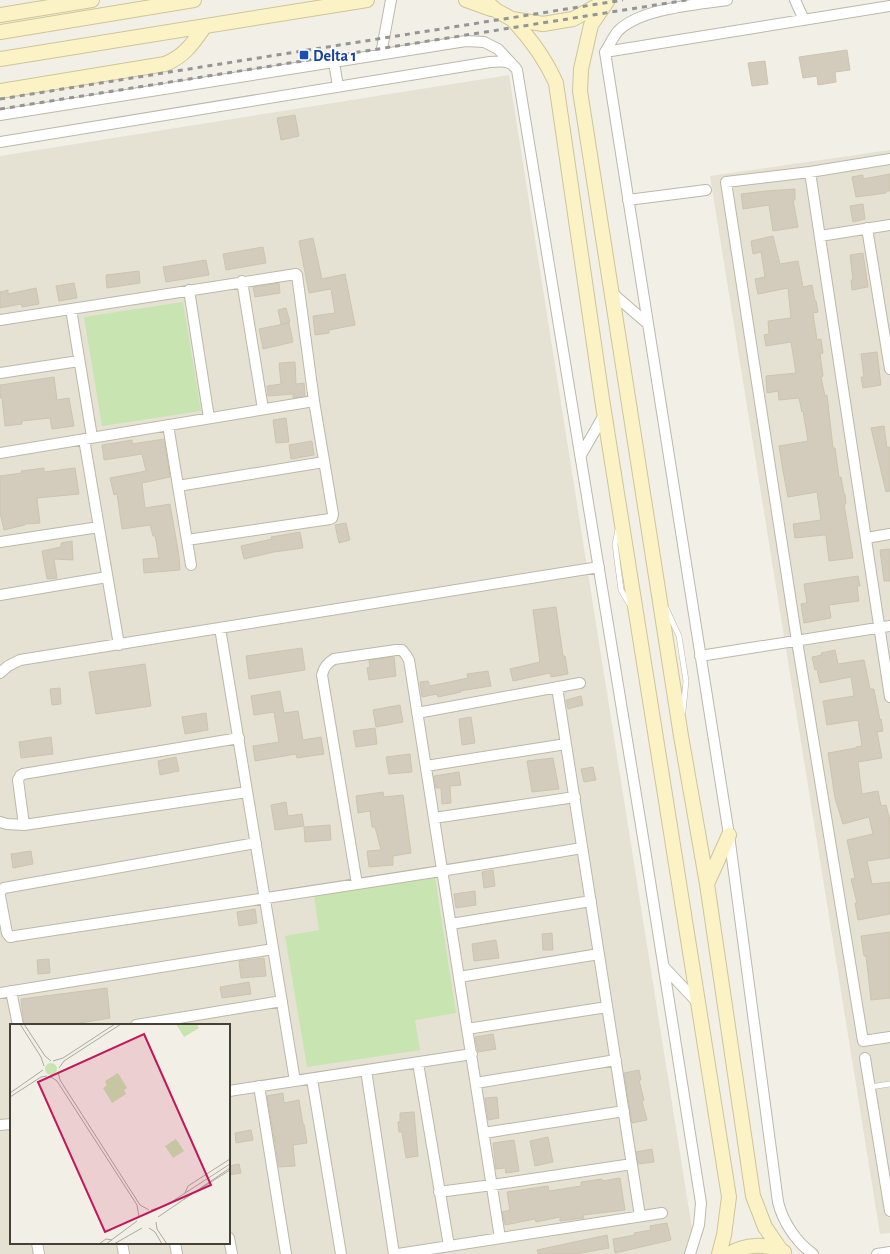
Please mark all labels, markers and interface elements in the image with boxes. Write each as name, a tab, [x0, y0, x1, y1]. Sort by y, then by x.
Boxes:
place label: Delta 1	[313, 48, 356, 64]
marker: Delta 1	[298, 49, 310, 61]
inset map	[10, 1024, 230, 1244]

